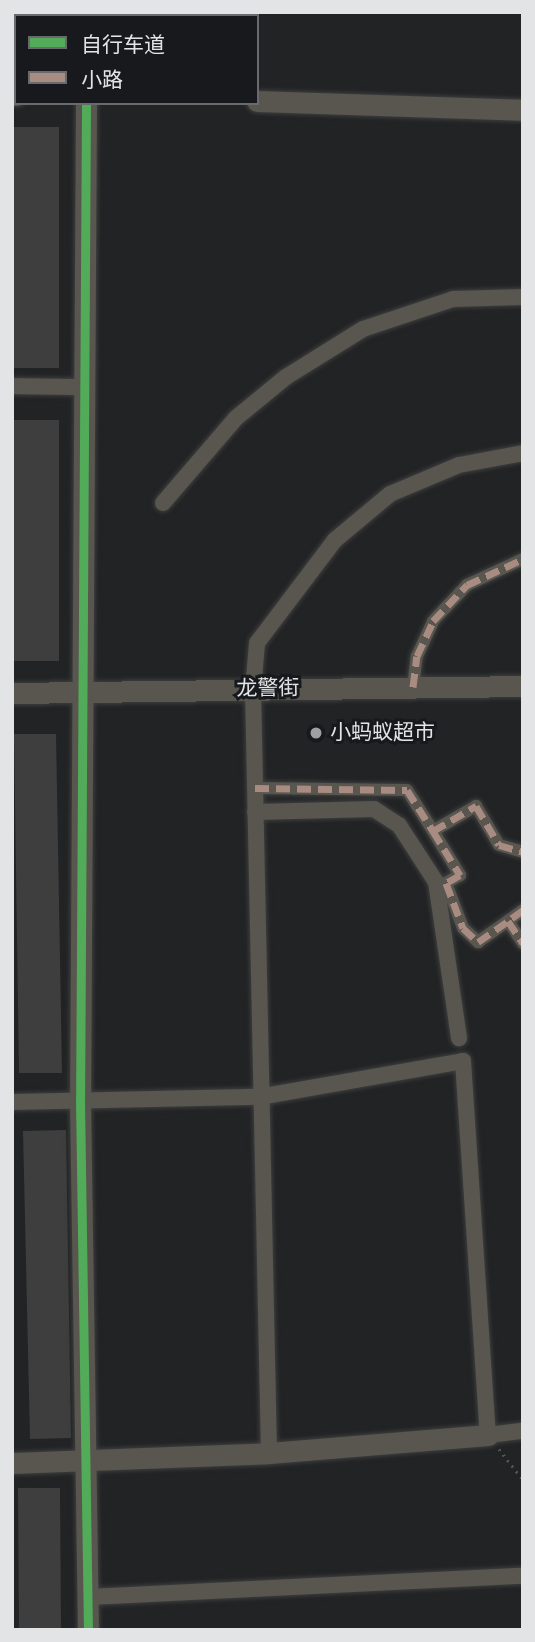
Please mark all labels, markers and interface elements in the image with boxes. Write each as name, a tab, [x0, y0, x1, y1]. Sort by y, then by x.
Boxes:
legend	[14, 14, 259, 105]
text: 自行车道	[81, 33, 165, 58]
text: 小路	[81, 68, 123, 93]
street label: 龙警街	[236, 676, 300, 702]
place label: 小蚂蚁超市	[330, 720, 435, 746]
marker: 小蚂蚁超市	[308, 725, 324, 741]

